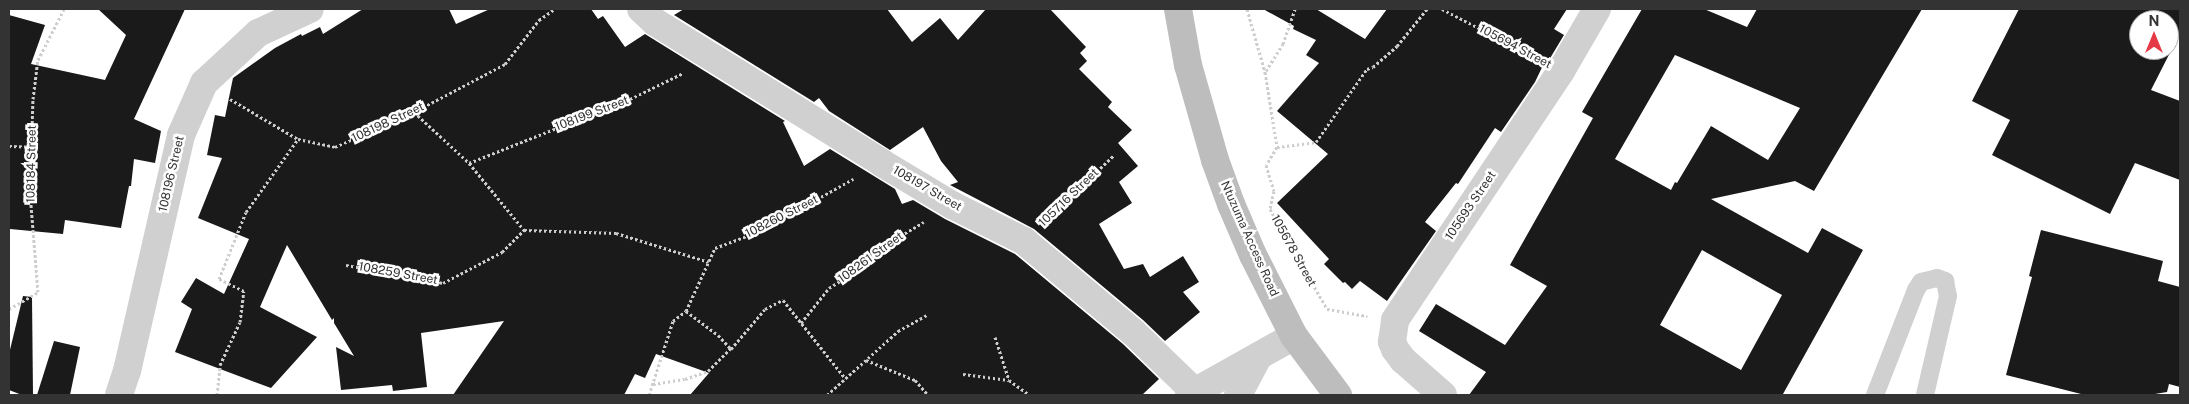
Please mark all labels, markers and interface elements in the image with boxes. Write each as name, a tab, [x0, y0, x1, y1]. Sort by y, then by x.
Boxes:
north arrow	[2129, 10, 2179, 60]
text: N	[2149, 13, 2159, 29]
street label: 105694 Street	[1476, 22, 1554, 72]
street label: 108199 Street	[553, 93, 631, 135]
street label: 108198 Street	[350, 100, 426, 146]
street label: 108184 Street	[24, 125, 40, 203]
street label: 108196 Street	[156, 135, 188, 213]
street label: 108197 Street	[890, 163, 964, 215]
street label: 105716 Street	[1036, 166, 1102, 230]
street label: 105693 Street	[1443, 169, 1499, 243]
street label: Ntuzuma Access Road	[1217, 179, 1281, 299]
street label: 108260 Street	[743, 192, 821, 242]
street label: 105678 Street	[1267, 213, 1319, 289]
street label: 108261 Street	[835, 229, 907, 287]
street label: 108259 Street	[357, 260, 439, 288]

